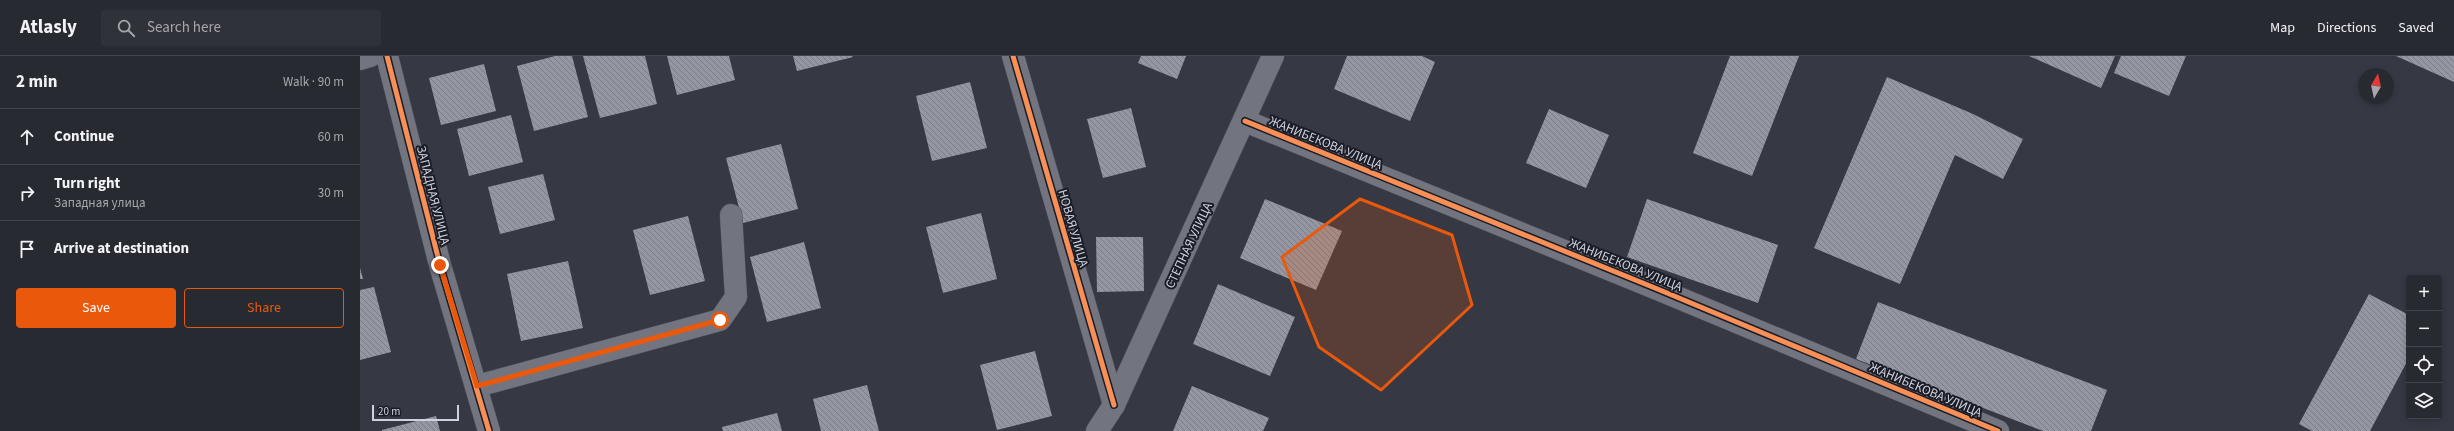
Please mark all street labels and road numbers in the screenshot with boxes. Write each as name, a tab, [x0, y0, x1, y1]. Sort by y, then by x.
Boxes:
street label: ЖАНИБЕКОВА УЛИЦА	[1266, 112, 1386, 174]
street label: ЗАПАДНАЯ УЛИЦА	[412, 144, 454, 248]
street label: НОВАЯ УЛИЦА	[1053, 187, 1093, 270]
street label: СТЕПНАЯ УЛИЦА	[1161, 199, 1217, 291]
street label: ЖАНИБЕКОВА УЛИЦА	[1566, 234, 1686, 296]
street label: ЖАНИБЕКОВА УЛИЦА	[1867, 358, 1986, 422]

